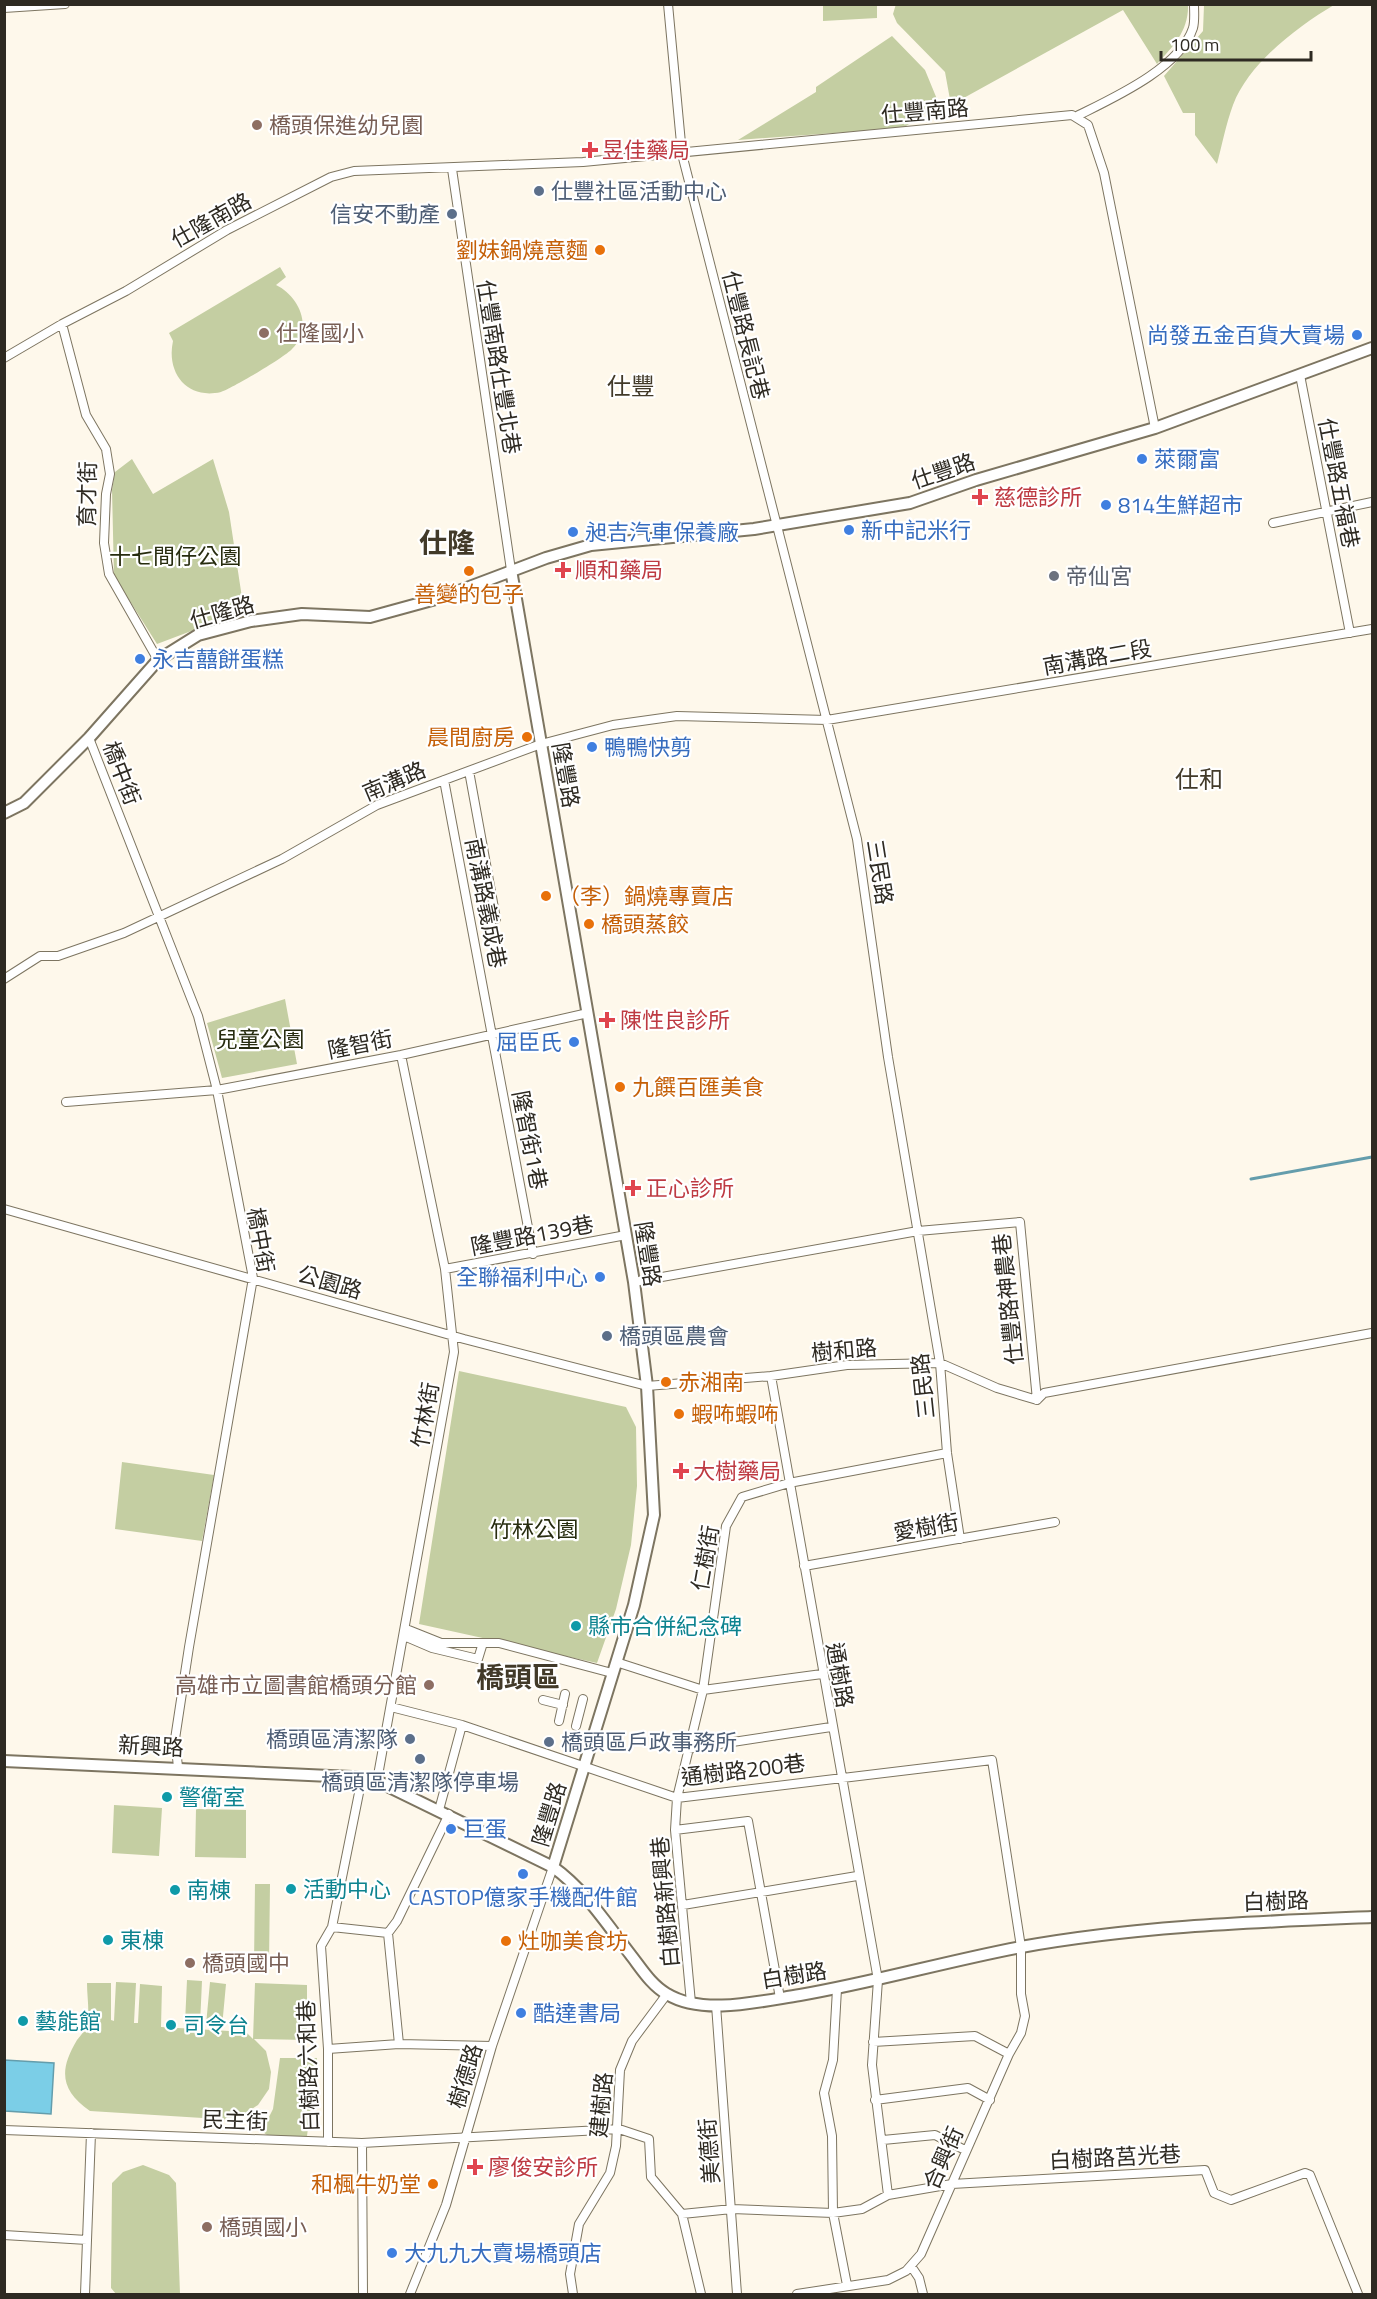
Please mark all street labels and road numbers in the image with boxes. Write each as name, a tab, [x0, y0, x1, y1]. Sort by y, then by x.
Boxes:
street label: 仕豐南路	[880, 90, 970, 132]
street label: 仕隆南路	[164, 184, 258, 256]
street label: 仕豐路長記巷	[714, 267, 778, 403]
street label: 仕豐南路仕豐北巷	[468, 277, 530, 457]
street label: 仕豐路五福巷	[1310, 415, 1368, 551]
street label: 仕豐路	[906, 444, 980, 498]
street label: 育才街	[69, 461, 105, 527]
street label: 仕隆路	[186, 587, 258, 637]
street label: 南溝路二段	[1040, 631, 1154, 683]
street label: 橋中街	[94, 736, 150, 810]
street label: 隆豐路	[544, 740, 588, 810]
street label: 南溝路	[357, 752, 431, 810]
street label: 南溝路義成巷	[457, 835, 515, 971]
street label: 三民路	[858, 837, 902, 907]
street label: 隆智街	[324, 1021, 396, 1067]
street label: 隆智街1巷	[504, 1088, 556, 1192]
street label: 橋中街	[239, 1205, 283, 1275]
street label: 隆豐路139巷	[467, 1206, 597, 1264]
street label: 隆豐路	[626, 1219, 670, 1289]
street label: 仕豐路神農巷	[984, 1232, 1032, 1366]
street label: 公園路	[294, 1257, 366, 1307]
street label: 樹和路	[810, 1330, 878, 1370]
street label: 三民路	[903, 1351, 943, 1421]
street label: 竹林街	[403, 1380, 447, 1450]
street label: 愛樹街	[891, 1505, 961, 1549]
street label: 仁樹街	[683, 1523, 727, 1593]
street label: 通樹路	[818, 1640, 862, 1710]
street label: 新興路	[117, 1727, 185, 1765]
street label: 通樹路200巷	[679, 1746, 807, 1794]
street label: 隆豐路	[523, 1777, 575, 1851]
street label: 白樹路新興巷	[642, 1835, 688, 1969]
street label: 白樹路	[1242, 1883, 1310, 1919]
street label: 白樹路	[759, 1953, 829, 1997]
street label: 白樹路六和巷	[289, 1999, 327, 2133]
street label: 樹德路	[439, 2039, 491, 2113]
street label: 建樹路	[581, 2071, 621, 2139]
street label: 民主街	[201, 2102, 269, 2138]
street label: 美德街	[690, 2117, 728, 2185]
street label: 合興街	[914, 2121, 972, 2195]
street label: 白樹路莒光巷	[1048, 2137, 1182, 2177]

